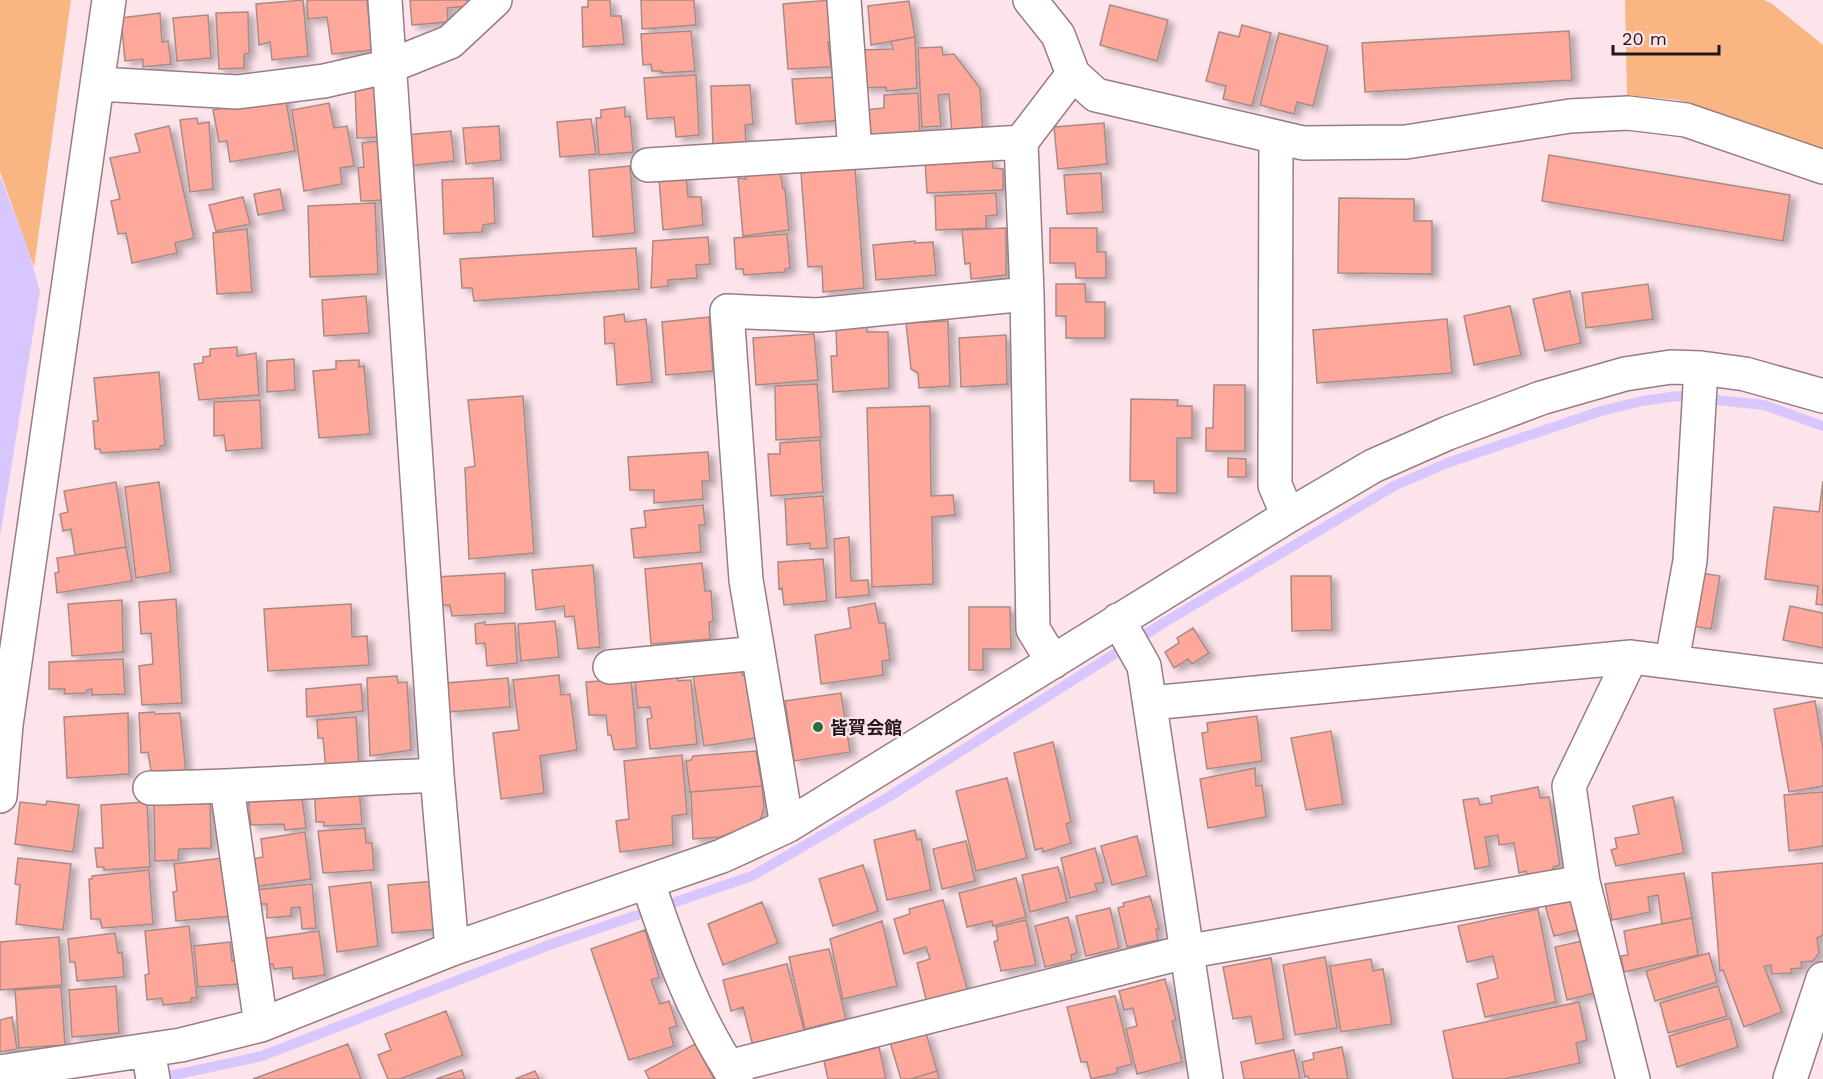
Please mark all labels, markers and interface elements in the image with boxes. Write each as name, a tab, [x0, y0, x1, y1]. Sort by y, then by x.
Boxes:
scale bar	[1613, 18, 1720, 56]
text: 20 m	[1622, 28, 1667, 49]
place label: 皆賀会館	[830, 717, 902, 738]
marker: 皆賀会館	[811, 720, 825, 734]

